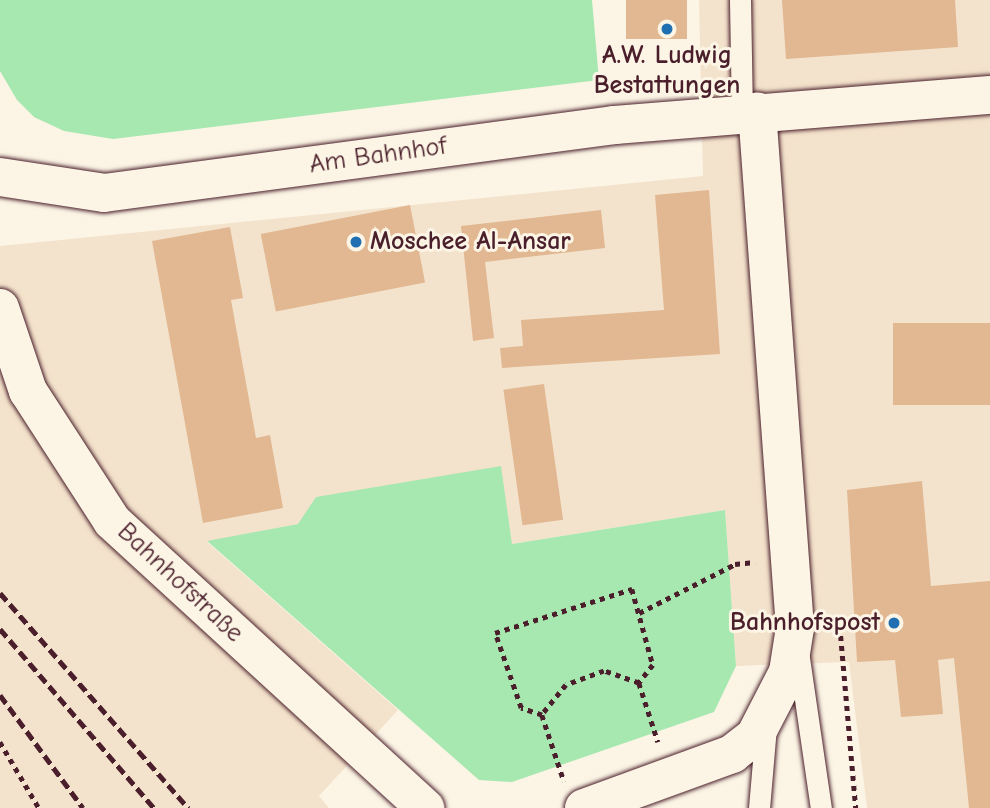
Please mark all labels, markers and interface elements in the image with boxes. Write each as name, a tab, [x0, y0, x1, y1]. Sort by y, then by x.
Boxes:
marker: A.W. Ludwig Bestattungen	[659, 21, 675, 37]
place label: A.W. Ludwig Bestattungen	[594, 40, 740, 102]
street label: Am Bahnhof	[308, 131, 448, 181]
place label: Moschee Al-Ansar	[370, 226, 571, 258]
marker: Moschee Al-Ansar	[348, 234, 364, 250]
street label: Bahnhofstraße	[111, 517, 249, 649]
place label: Bahnhofspost	[730, 607, 880, 639]
marker: Bahnhofspost	[886, 615, 902, 631]

